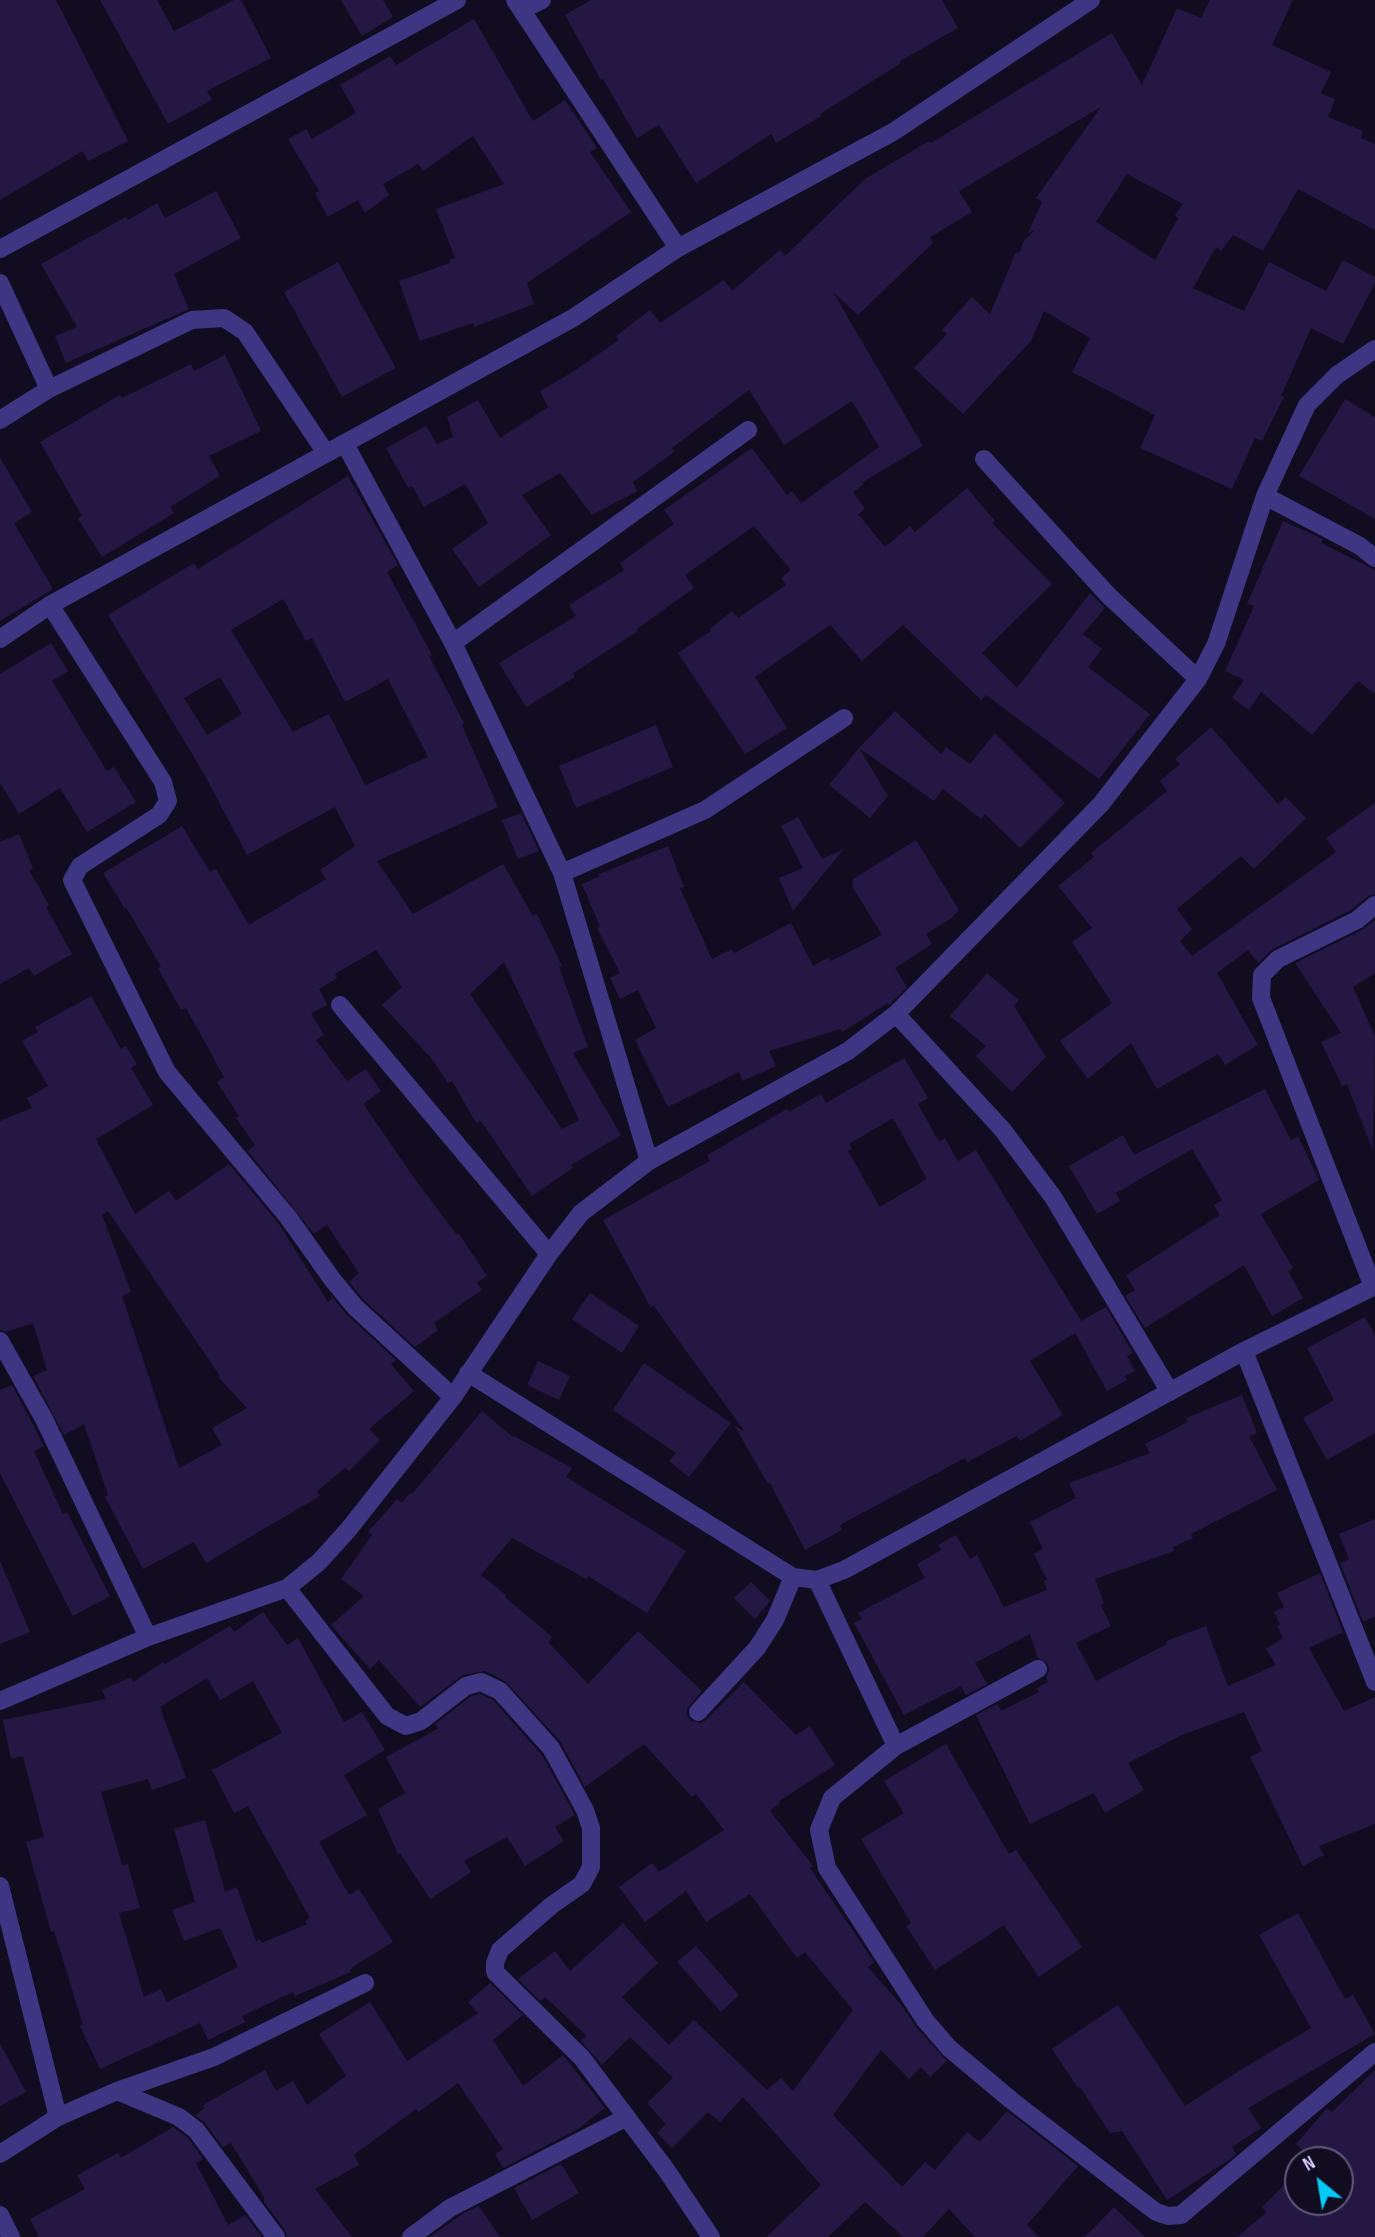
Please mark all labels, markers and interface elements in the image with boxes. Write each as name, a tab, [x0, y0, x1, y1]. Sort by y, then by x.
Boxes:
north arrow	[1284, 2146, 1354, 2216]
text: N	[1299, 2152, 1319, 2177]

